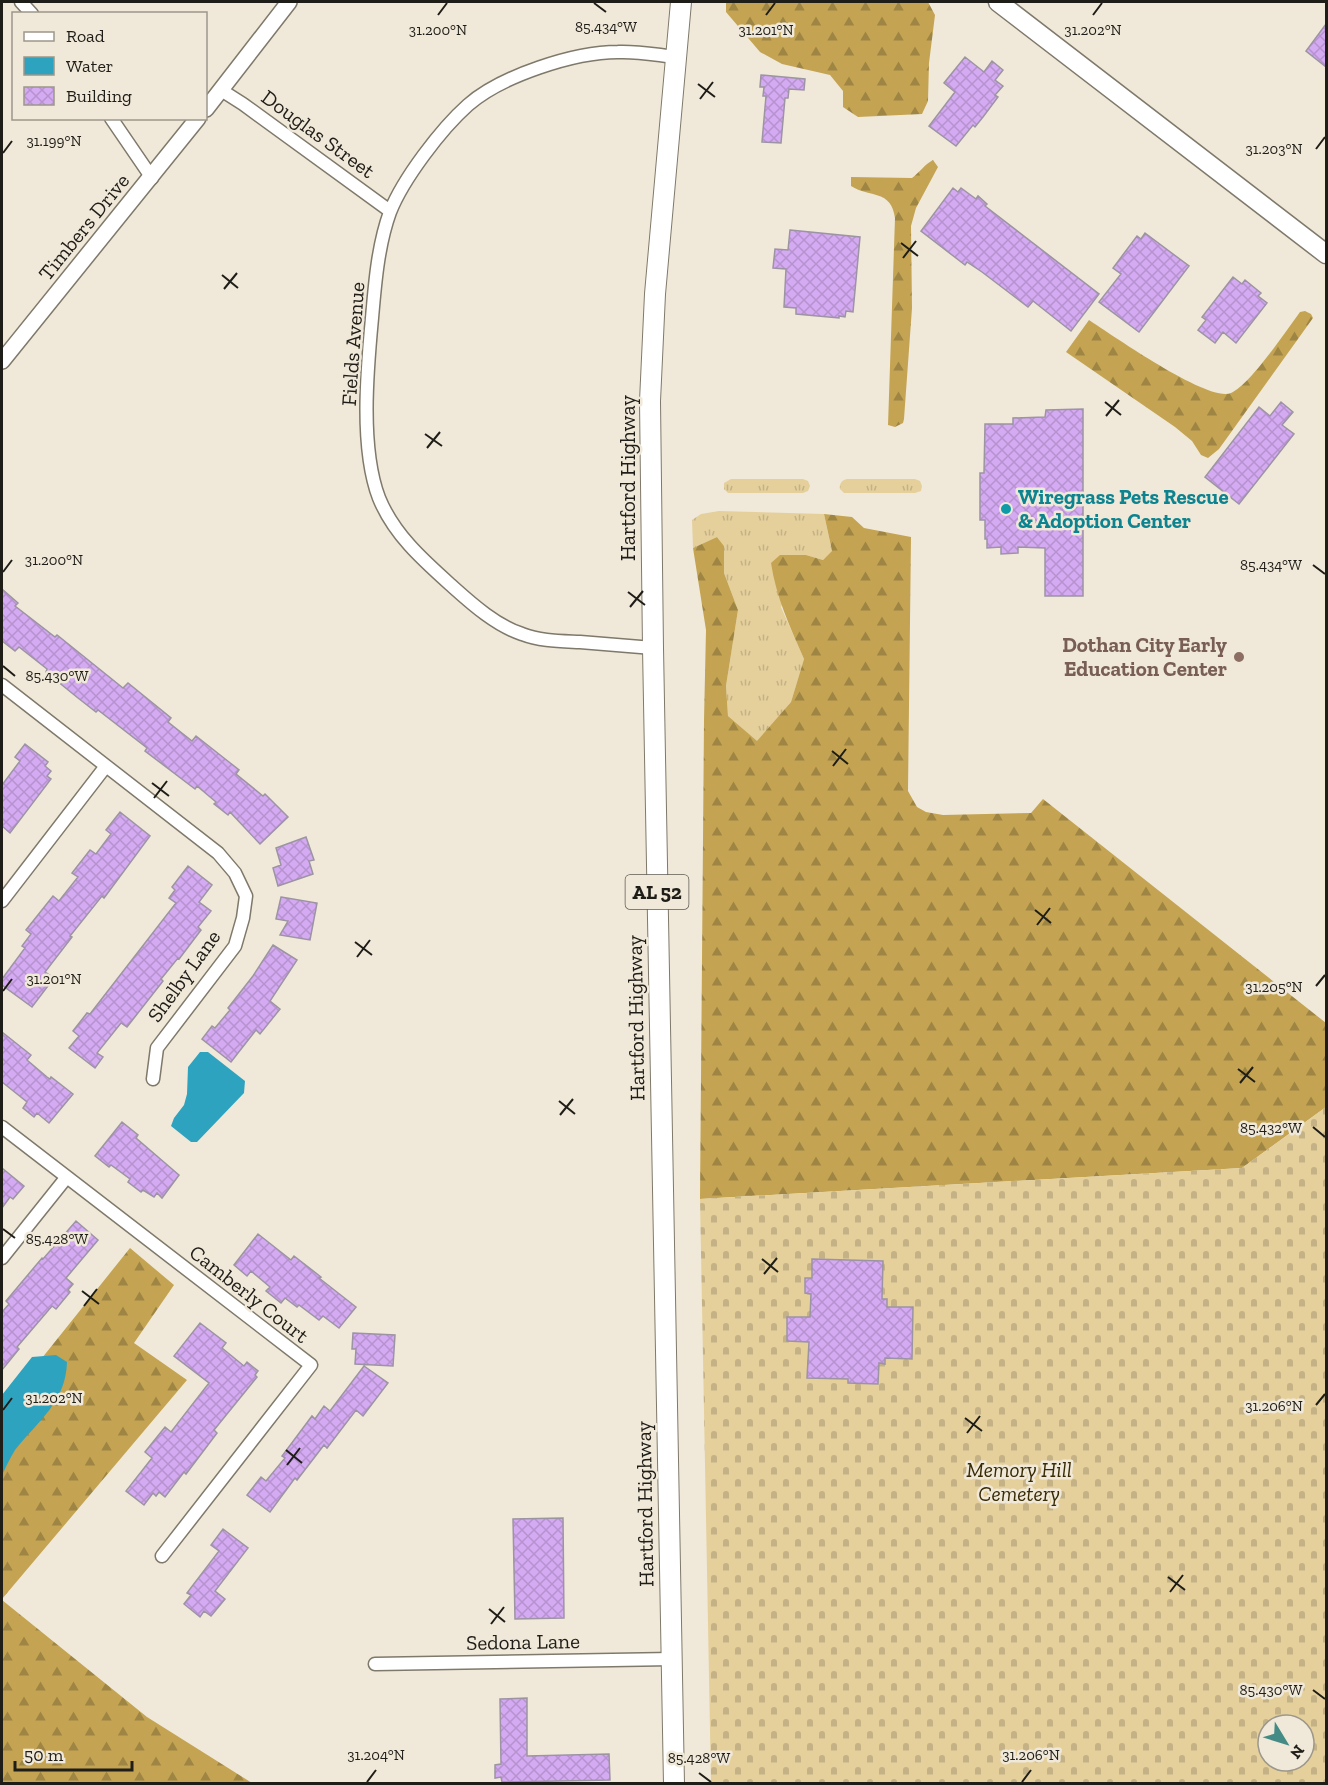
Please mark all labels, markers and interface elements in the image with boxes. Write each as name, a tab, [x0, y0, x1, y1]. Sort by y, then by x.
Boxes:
legend	[12, 12, 207, 120]
text: 85.434°W	[575, 18, 637, 36]
text: 31.200°N	[409, 21, 467, 39]
text: 31.201°N	[738, 21, 794, 39]
text: 31.202°N	[1064, 21, 1122, 39]
text: Road	[66, 25, 105, 47]
text: Water	[66, 55, 113, 77]
street label: Douglas Street	[257, 84, 380, 183]
text: Building	[66, 85, 132, 107]
text: 31.199°N	[27, 132, 82, 150]
text: 31.203°N	[1246, 140, 1303, 158]
street label: Timbers Drive	[33, 168, 134, 285]
street label: Fields Avenue	[336, 281, 369, 407]
street label: Hartford Highway	[615, 395, 640, 561]
place label: Wiregrass Pets Rescue & Adoption Center	[1018, 484, 1229, 533]
marker: Wiregrass Pets Rescue & Adoption Center	[999, 502, 1013, 516]
text: 31.200°N	[25, 551, 83, 569]
text: 85.434°W	[1240, 556, 1302, 574]
place label: Dothan City Early Education Center	[1062, 632, 1227, 681]
marker: Dothan City Early Education Center	[1232, 650, 1246, 664]
text: 85.430°W	[26, 667, 88, 685]
road number: AL 52	[626, 875, 688, 909]
street label: Shelby Lane	[142, 925, 225, 1027]
street label: Hartford Highway	[622, 935, 649, 1101]
text: 31.201°N	[26, 970, 82, 988]
text: 31.205°N	[1245, 978, 1303, 996]
text: 85.432°W	[1240, 1119, 1302, 1137]
text: 85.428°W	[26, 1230, 88, 1248]
street label: Camberly Court	[185, 1239, 314, 1348]
text: 31.202°N	[25, 1389, 83, 1407]
text: 31.206°N	[1245, 1397, 1303, 1415]
street label: Hartford Highway	[631, 1421, 658, 1587]
park label: Memory Hill Cemetery	[966, 1457, 1072, 1506]
street label: Sedona Lane	[466, 1628, 580, 1655]
text: 85.430°W	[1240, 1681, 1302, 1699]
north arrow	[1256, 1713, 1316, 1773]
scale bar	[15, 1734, 132, 1772]
text: N	[1286, 1741, 1309, 1763]
text: 50 m	[24, 1744, 64, 1766]
text: 31.204°N	[347, 1746, 405, 1764]
text: 31.206°N	[1002, 1746, 1060, 1764]
text: 85.428°W	[668, 1749, 730, 1767]

